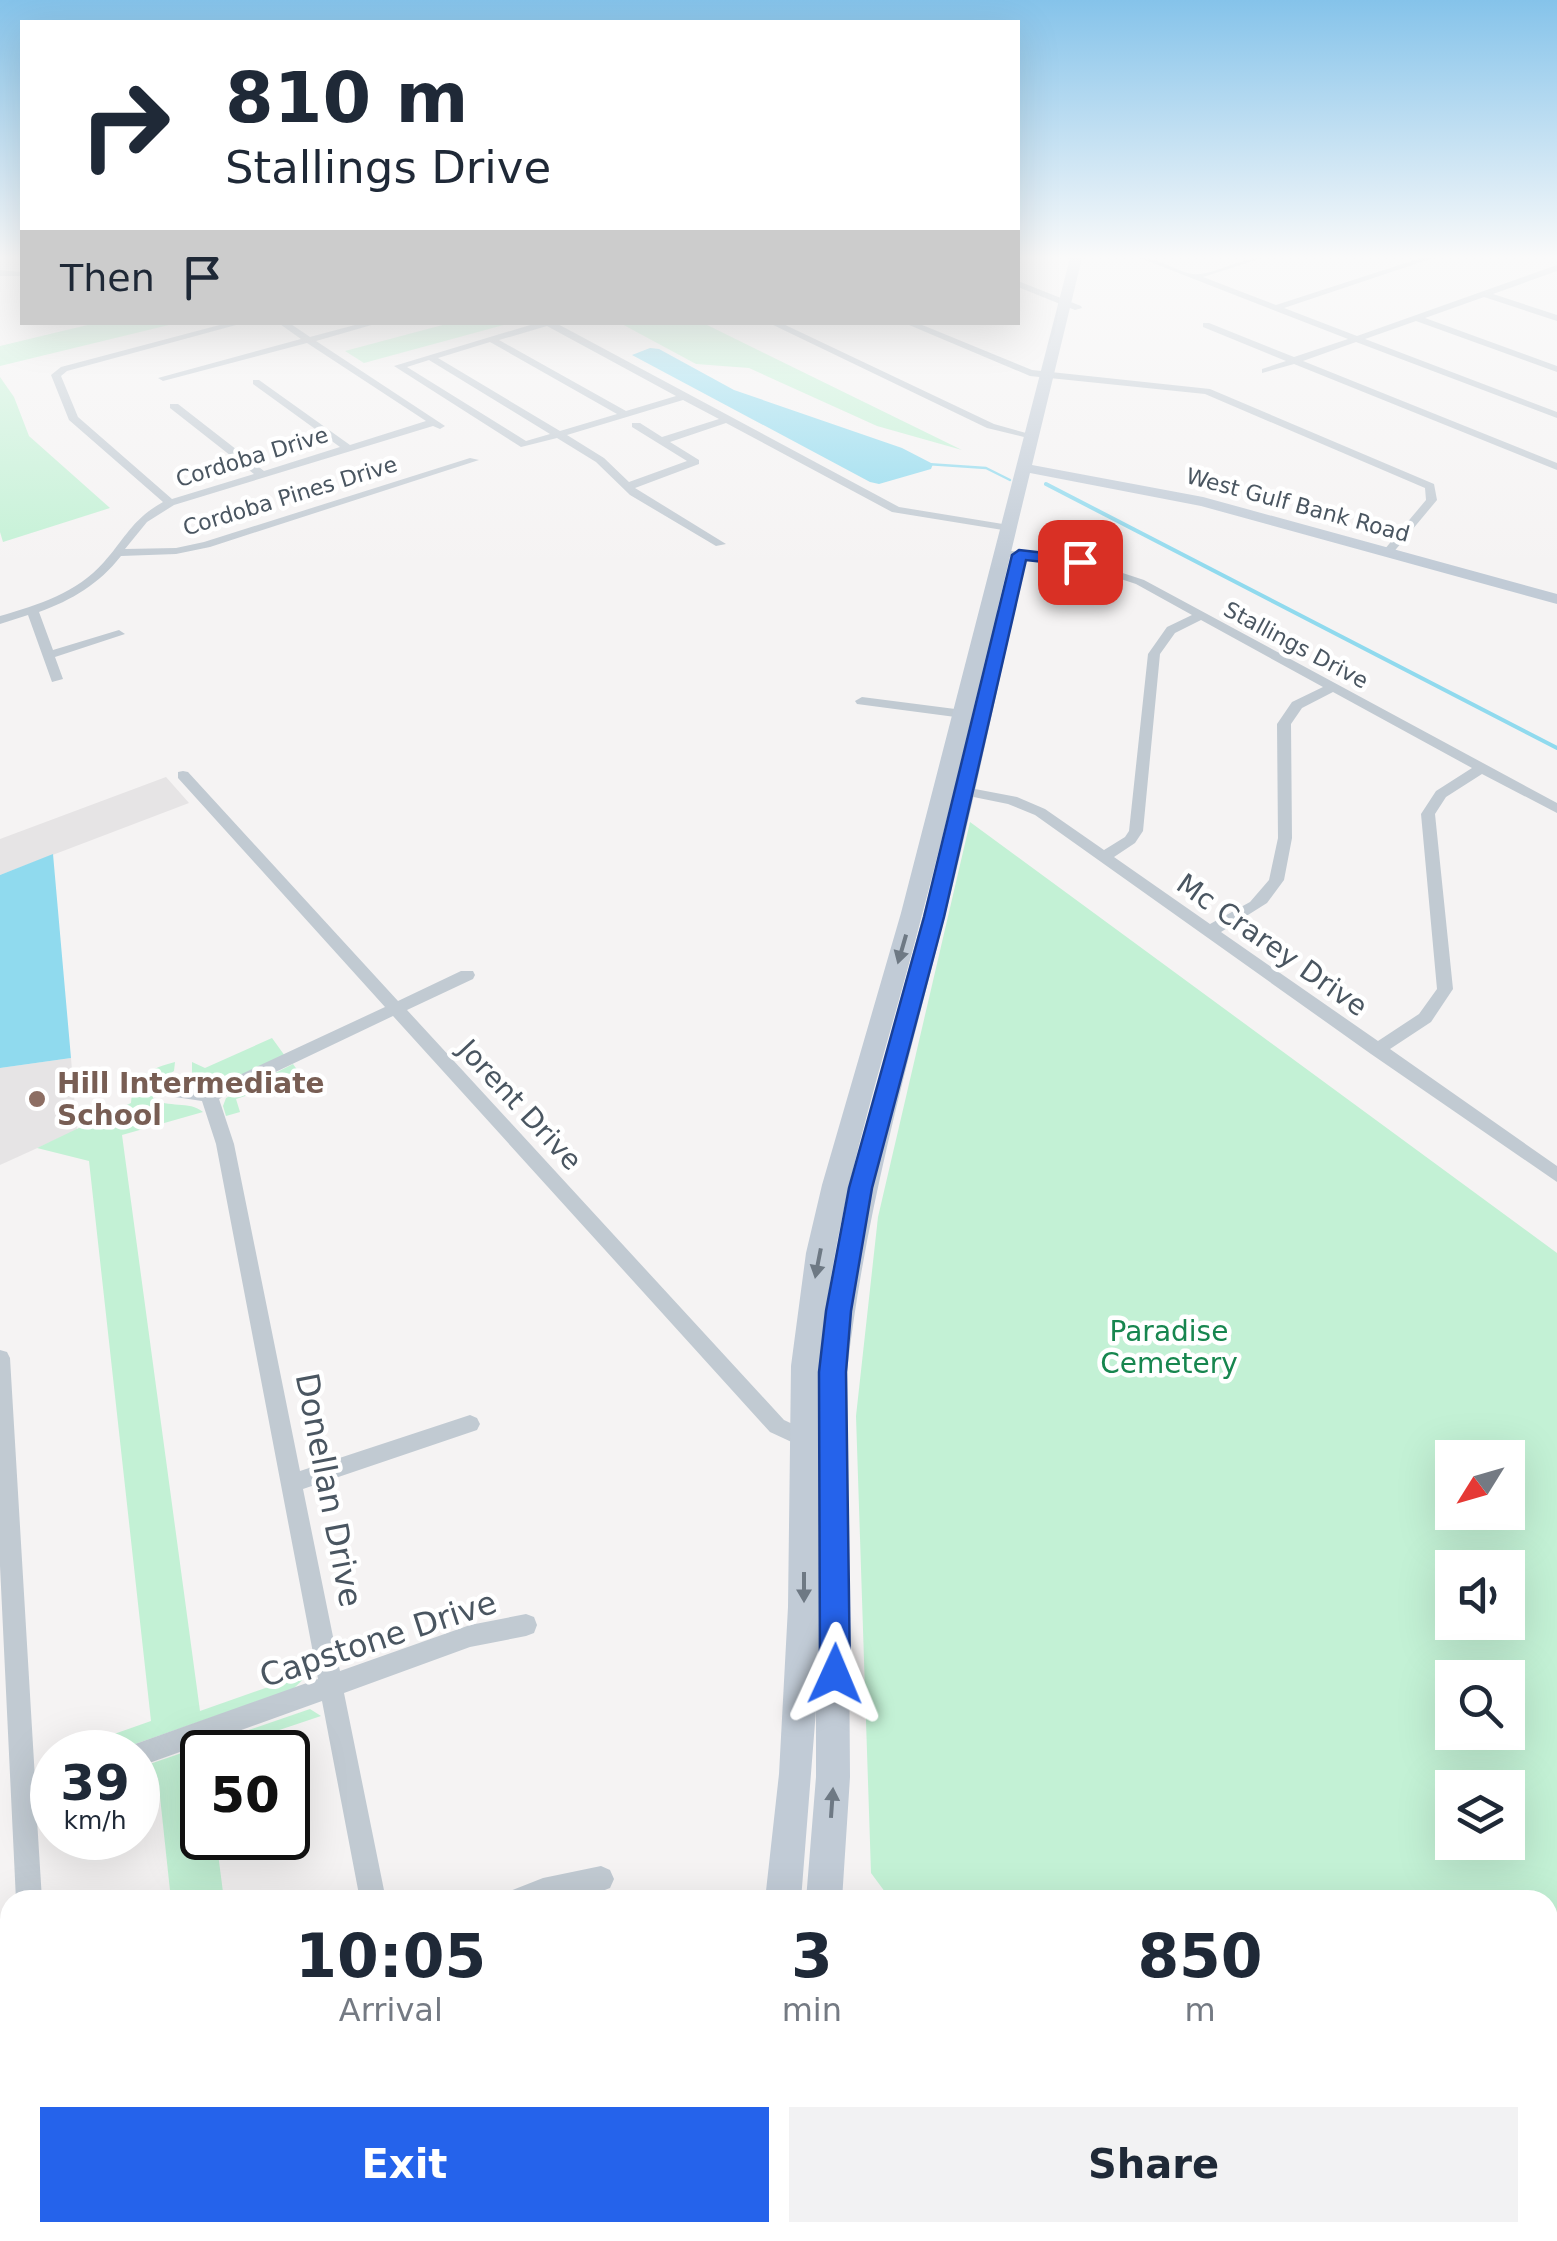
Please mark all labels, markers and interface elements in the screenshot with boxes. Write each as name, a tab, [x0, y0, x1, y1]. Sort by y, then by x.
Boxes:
text: 810 m	[225, 57, 468, 139]
icon: right	[60, 60, 190, 190]
text: Stallings Drive	[225, 141, 551, 194]
icon: arrive	[175, 250, 230, 305]
text: Then	[60, 256, 155, 300]
street label: Cordoba Drive	[173, 422, 331, 492]
street label: Cordoba Pines Drive	[180, 451, 400, 541]
street label: West Gulf Bank Road	[1183, 463, 1413, 547]
pin	[1038, 520, 1123, 605]
icon: arrive	[1053, 535, 1108, 590]
street label: Stallings Drive	[1220, 597, 1372, 693]
street label: Mc Crarey Drive	[1170, 867, 1374, 1023]
one-way arrow	[893, 934, 909, 965]
street label: Jorent Drive	[450, 1032, 589, 1177]
place label: Hill Intermediate School	[57, 1067, 325, 1132]
marker: Hill Intermediate School	[26, 1088, 48, 1110]
one-way arrow	[810, 1248, 825, 1280]
park label: Paradise Cemetery	[1100, 1315, 1238, 1380]
street label: Donellan Drive	[288, 1370, 370, 1610]
north arrow	[1435, 1440, 1525, 1530]
map controls	[1435, 1440, 1525, 1860]
button: sound	[1435, 1550, 1525, 1640]
one-way arrow	[796, 1572, 812, 1604]
street label: Capstone Drive	[255, 1583, 501, 1695]
position arrow	[783, 1622, 887, 1726]
button: search	[1435, 1660, 1525, 1750]
speed limit sign: 50	[180, 1730, 310, 1860]
text: 39	[60, 1754, 130, 1812]
button: layers	[1435, 1770, 1525, 1860]
one-way arrow	[824, 1786, 840, 1818]
text: km/h	[63, 1806, 127, 1835]
text: 10:05	[295, 1921, 486, 1991]
text: 3	[791, 1921, 833, 1991]
text: 850	[1137, 1921, 1263, 1991]
text: Arrival	[339, 1991, 443, 2029]
text: min	[782, 1991, 842, 2029]
text: m	[1184, 1991, 1216, 2029]
button: Exit	[40, 2107, 769, 2222]
button: Share	[789, 2107, 1518, 2222]

